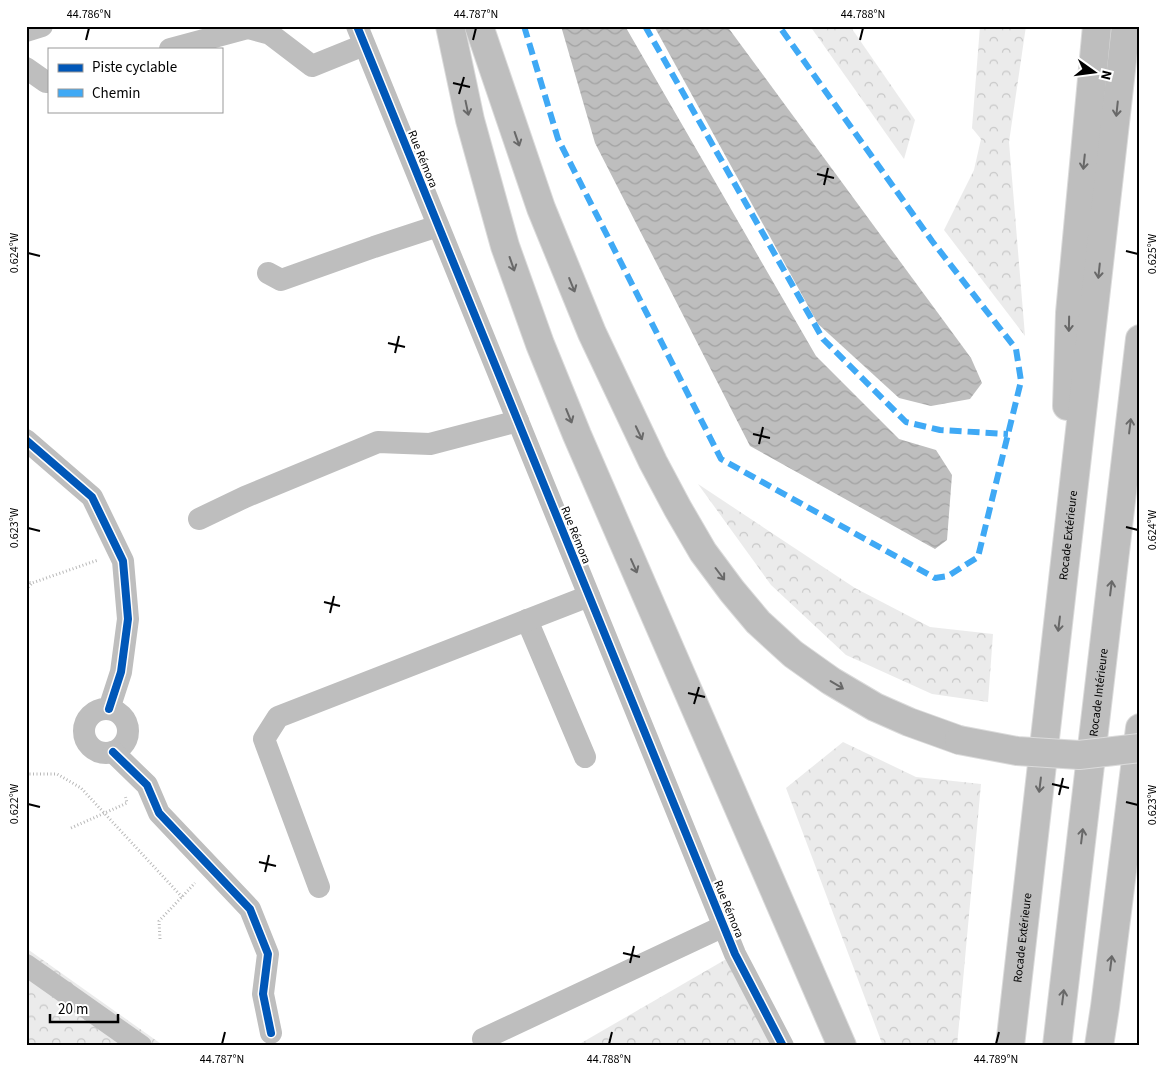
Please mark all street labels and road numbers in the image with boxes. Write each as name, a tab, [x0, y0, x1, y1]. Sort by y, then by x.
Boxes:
street label: Rue Rémora	[403, 128, 442, 191]
street label: Rocade Extérieure	[1055, 490, 1082, 581]
street label: Rue Rémora	[556, 504, 595, 567]
street label: Rocade Intérieure	[1085, 647, 1113, 738]
street label: Rue Rémora	[709, 878, 748, 941]
street label: Rocade Extérieure	[1009, 892, 1036, 984]

